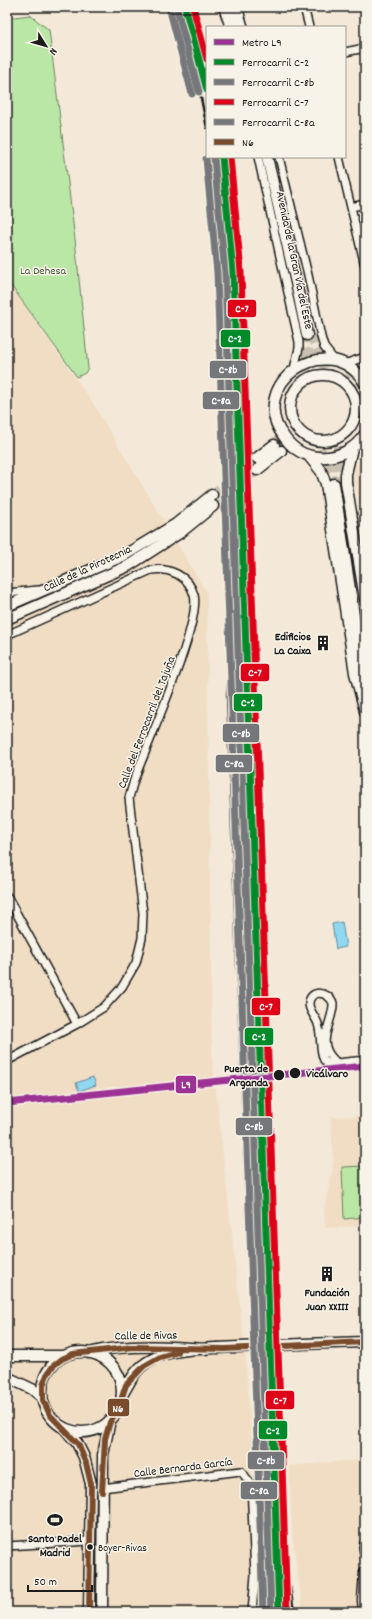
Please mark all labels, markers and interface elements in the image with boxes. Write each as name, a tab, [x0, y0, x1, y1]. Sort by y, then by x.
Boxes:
north arrow	[26, 26, 66, 66]
legend	[206, 26, 346, 158]
text: Metro L9	[242, 35, 282, 52]
text: N	[44, 44, 60, 58]
text: Ferrocarril C-2	[242, 55, 309, 72]
text: Ferrocarril C-8b	[242, 75, 314, 92]
text: Ferrocarril C-7	[242, 95, 309, 112]
text: Ferrocarril C-8a	[242, 115, 315, 132]
text: N6	[242, 135, 254, 152]
street label: Avenida de la Gran Vía del Este	[271, 190, 317, 331]
park label: La Dehesa	[20, 263, 66, 280]
line badge: C-7	[227, 299, 257, 318]
text: C-7	[235, 302, 249, 318]
line badge: C-2	[220, 329, 251, 348]
text: C-2	[228, 332, 242, 348]
line badge: C-8b	[209, 360, 247, 379]
text: C-8b	[219, 363, 237, 379]
line badge: C-8a	[202, 391, 240, 410]
text: C-8a	[212, 394, 231, 410]
street label: Calle de la Pirotecnia	[41, 541, 135, 597]
place label: Edificios La Caixa	[274, 629, 312, 660]
building icon: Edificios La Caixa	[314, 634, 332, 652]
street label: Calle del Ferrocarril del Tajuña	[114, 654, 181, 791]
line badge: C-7	[240, 663, 270, 682]
text: C-7	[248, 666, 262, 682]
line badge: C-2	[233, 693, 263, 712]
text: C-2	[241, 696, 255, 712]
line badge: C-8b	[222, 723, 260, 743]
text: C-8b	[232, 727, 250, 743]
line badge: C-8a	[215, 754, 253, 773]
text: C-8a	[225, 757, 244, 773]
line badge: C-7	[251, 997, 281, 1016]
text: C-7	[259, 1000, 273, 1016]
line badge: C-2	[244, 1027, 274, 1046]
text: C-2	[252, 1030, 266, 1046]
place label: Puerta de Arganda	[224, 1061, 269, 1092]
marker: Vicálvaro	[288, 1066, 302, 1080]
place label: Vicálvaro	[306, 1066, 349, 1083]
marker: Puerta de Arganda	[272, 1068, 286, 1082]
line badge: L9	[175, 1075, 197, 1094]
text: L9	[181, 1078, 191, 1094]
line badge: C-8b	[235, 1117, 273, 1136]
text: C-8b	[245, 1120, 263, 1136]
building icon: Fundación Juan XXIII	[318, 1265, 336, 1283]
place label: Fundación Juan XXIII	[304, 1285, 350, 1316]
street label: Calle de Rivas	[115, 1327, 178, 1346]
line badge: C-7	[265, 1390, 295, 1410]
text: C-7	[273, 1394, 287, 1410]
line badge: N6	[107, 1398, 130, 1417]
text: N6	[113, 1402, 124, 1418]
line badge: C-2	[258, 1420, 288, 1440]
text: C-2	[266, 1424, 280, 1440]
line badge: C-8b	[247, 1451, 285, 1470]
street label: Calle Bernarda García	[133, 1454, 234, 1483]
text: C-8b	[257, 1454, 275, 1470]
line badge: C-8a	[240, 1481, 278, 1500]
text: C-8a	[250, 1484, 269, 1500]
sports icon: Santo Padel Madrid	[46, 1511, 64, 1529]
place label: Santo Padel Madrid	[28, 1531, 82, 1562]
place label: Boyer-Rivas	[98, 1541, 147, 1557]
marker: Boyer-Rivas	[85, 1542, 95, 1552]
scale bar	[28, 1567, 92, 1593]
text: 50 m	[34, 1574, 57, 1591]

